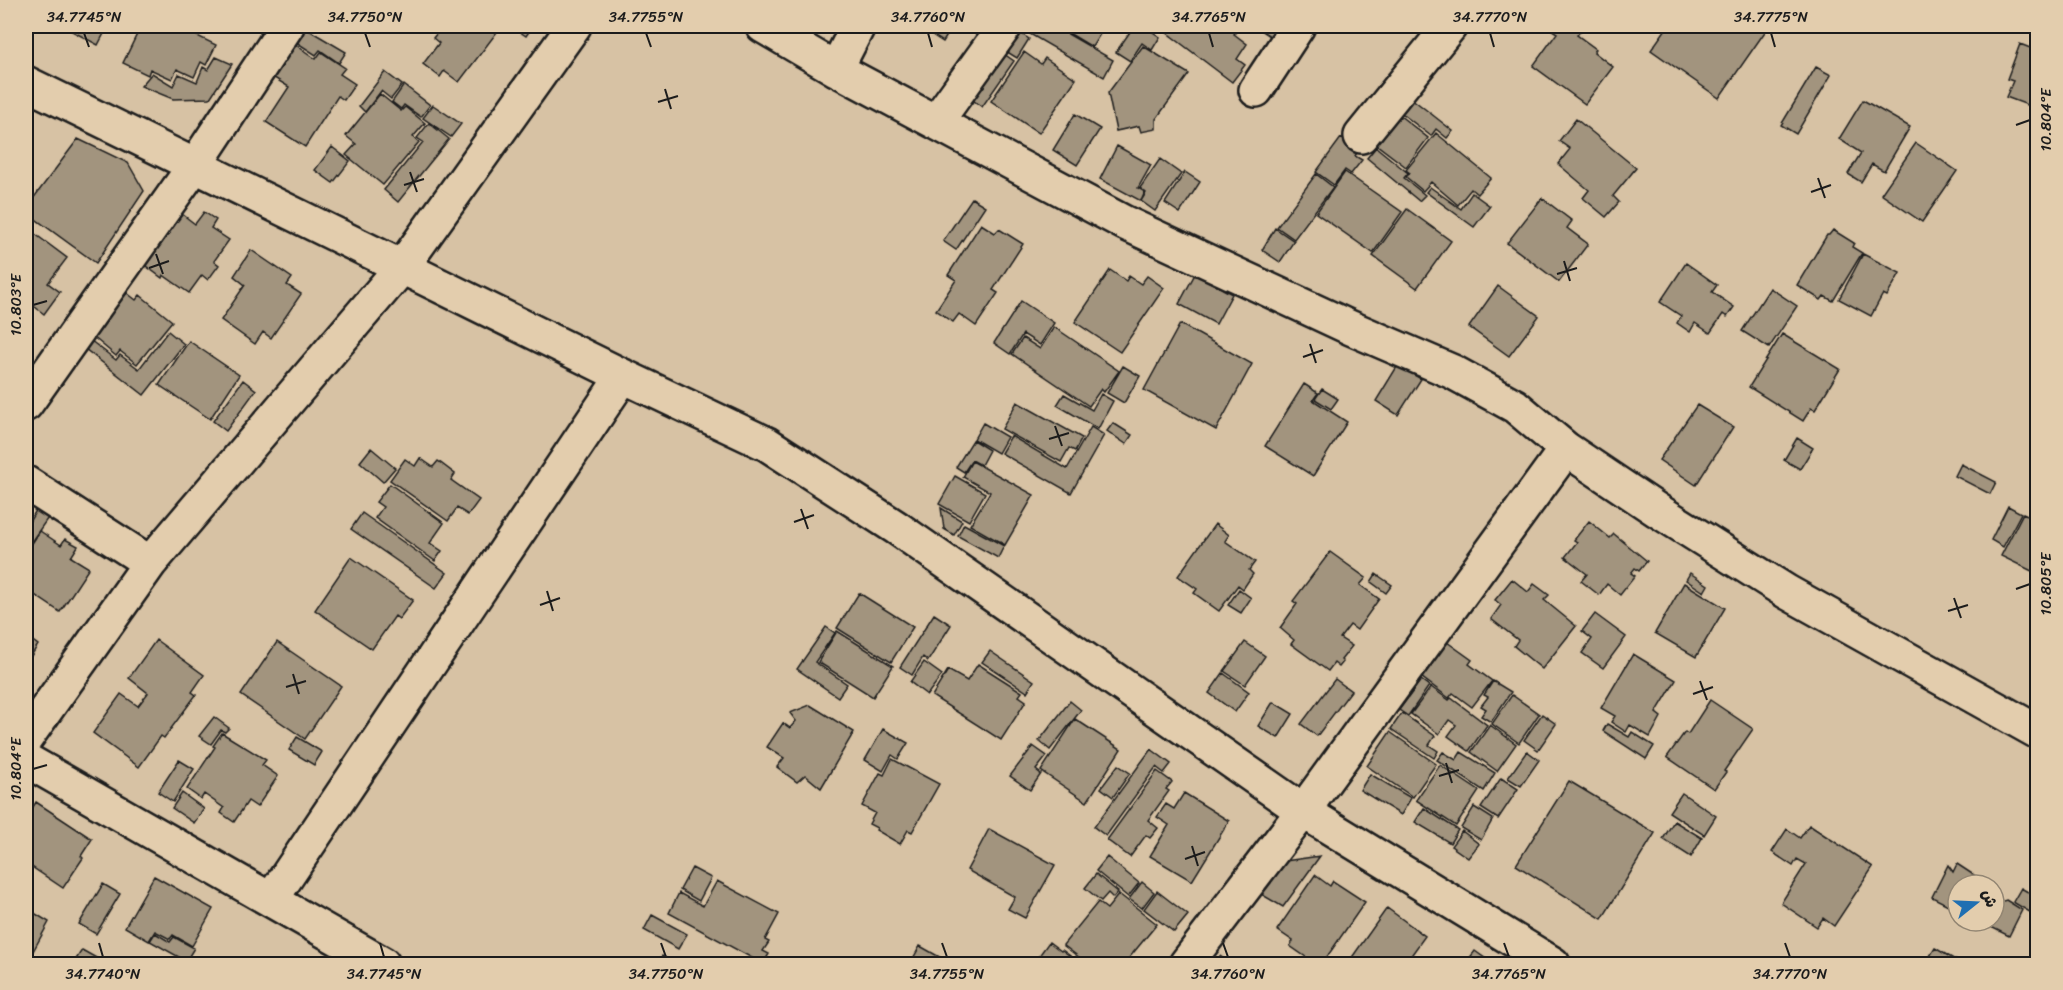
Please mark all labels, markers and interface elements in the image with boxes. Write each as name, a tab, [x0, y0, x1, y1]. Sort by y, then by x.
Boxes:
text: 34.7745°N	[47, 4, 122, 30]
text: 34.7750°N	[328, 4, 403, 30]
text: 34.7755°N	[609, 4, 684, 30]
text: 34.7760°N	[891, 4, 966, 30]
text: 34.7765°N	[1172, 4, 1246, 30]
text: 34.7770°N	[1453, 4, 1528, 30]
text: 34.7775°N	[1734, 4, 1809, 30]
text: 10.804°E	[2033, 87, 2059, 152]
text: 10.803°E	[3, 272, 29, 336]
text: 10.805°E	[2033, 551, 2059, 615]
text: 10.804°E	[3, 736, 29, 801]
north arrow	[1946, 873, 2006, 933]
text: ش	[1973, 886, 2006, 911]
text: 34.7740°N	[66, 961, 141, 987]
text: 34.7745°N	[347, 961, 422, 987]
text: 34.7750°N	[629, 961, 704, 987]
text: 34.7755°N	[910, 961, 985, 987]
text: 34.7760°N	[1191, 961, 1266, 987]
text: 34.7765°N	[1472, 961, 1546, 987]
text: 34.7770°N	[1753, 961, 1828, 987]

